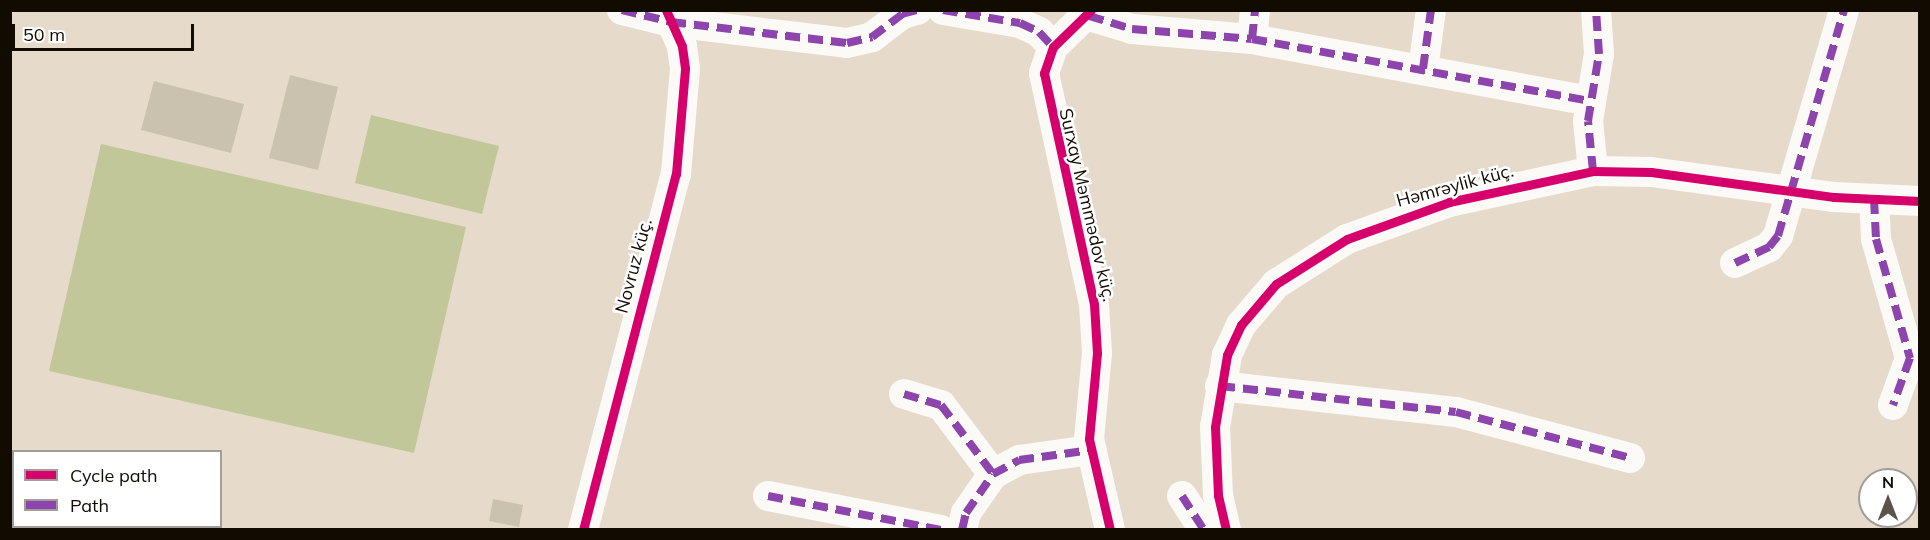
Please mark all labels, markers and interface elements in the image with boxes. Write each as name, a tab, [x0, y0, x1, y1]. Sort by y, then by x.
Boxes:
scale bar	[15, 12, 196, 50]
text: 50 m	[23, 23, 65, 46]
street label: Surxay Məmmədov küç.	[1054, 106, 1120, 304]
street label: Həmrəylik küç.	[1394, 160, 1516, 212]
street label: Novruz küç.	[611, 216, 657, 316]
legend	[12, 450, 222, 528]
text: Cycle path	[70, 464, 157, 487]
north arrow	[1858, 468, 1918, 528]
text: N	[1882, 472, 1894, 492]
text: Path	[70, 494, 109, 517]

